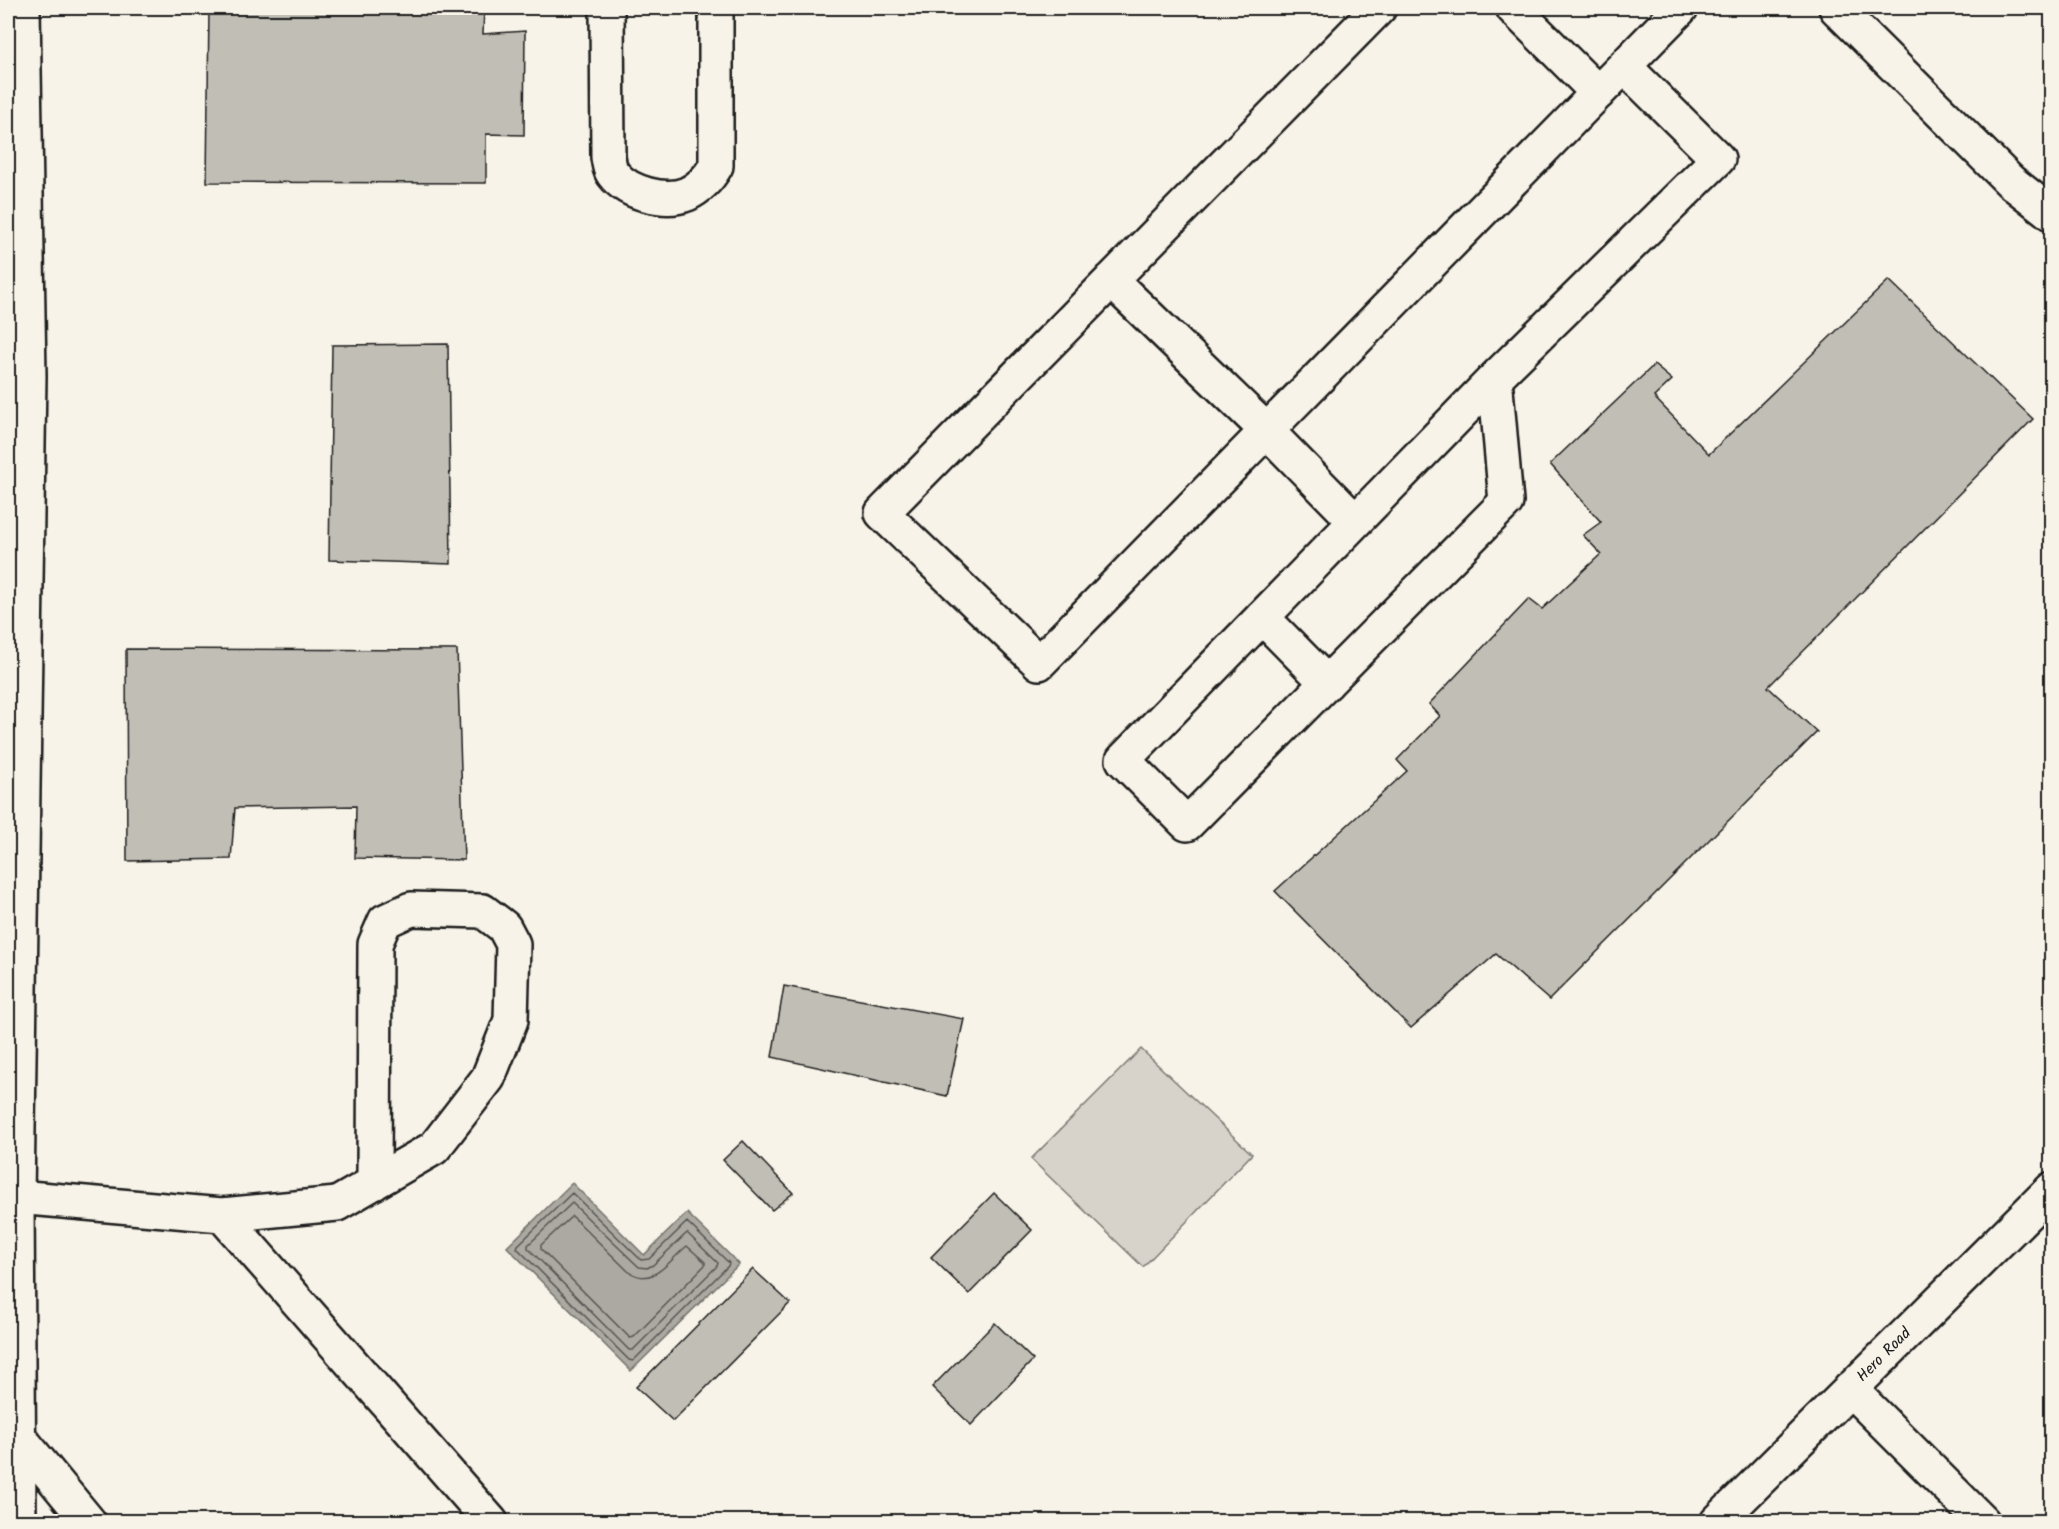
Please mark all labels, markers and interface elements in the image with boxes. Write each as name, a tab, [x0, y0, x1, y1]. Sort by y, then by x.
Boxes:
street label: Hero Road	[1851, 1321, 1918, 1388]

